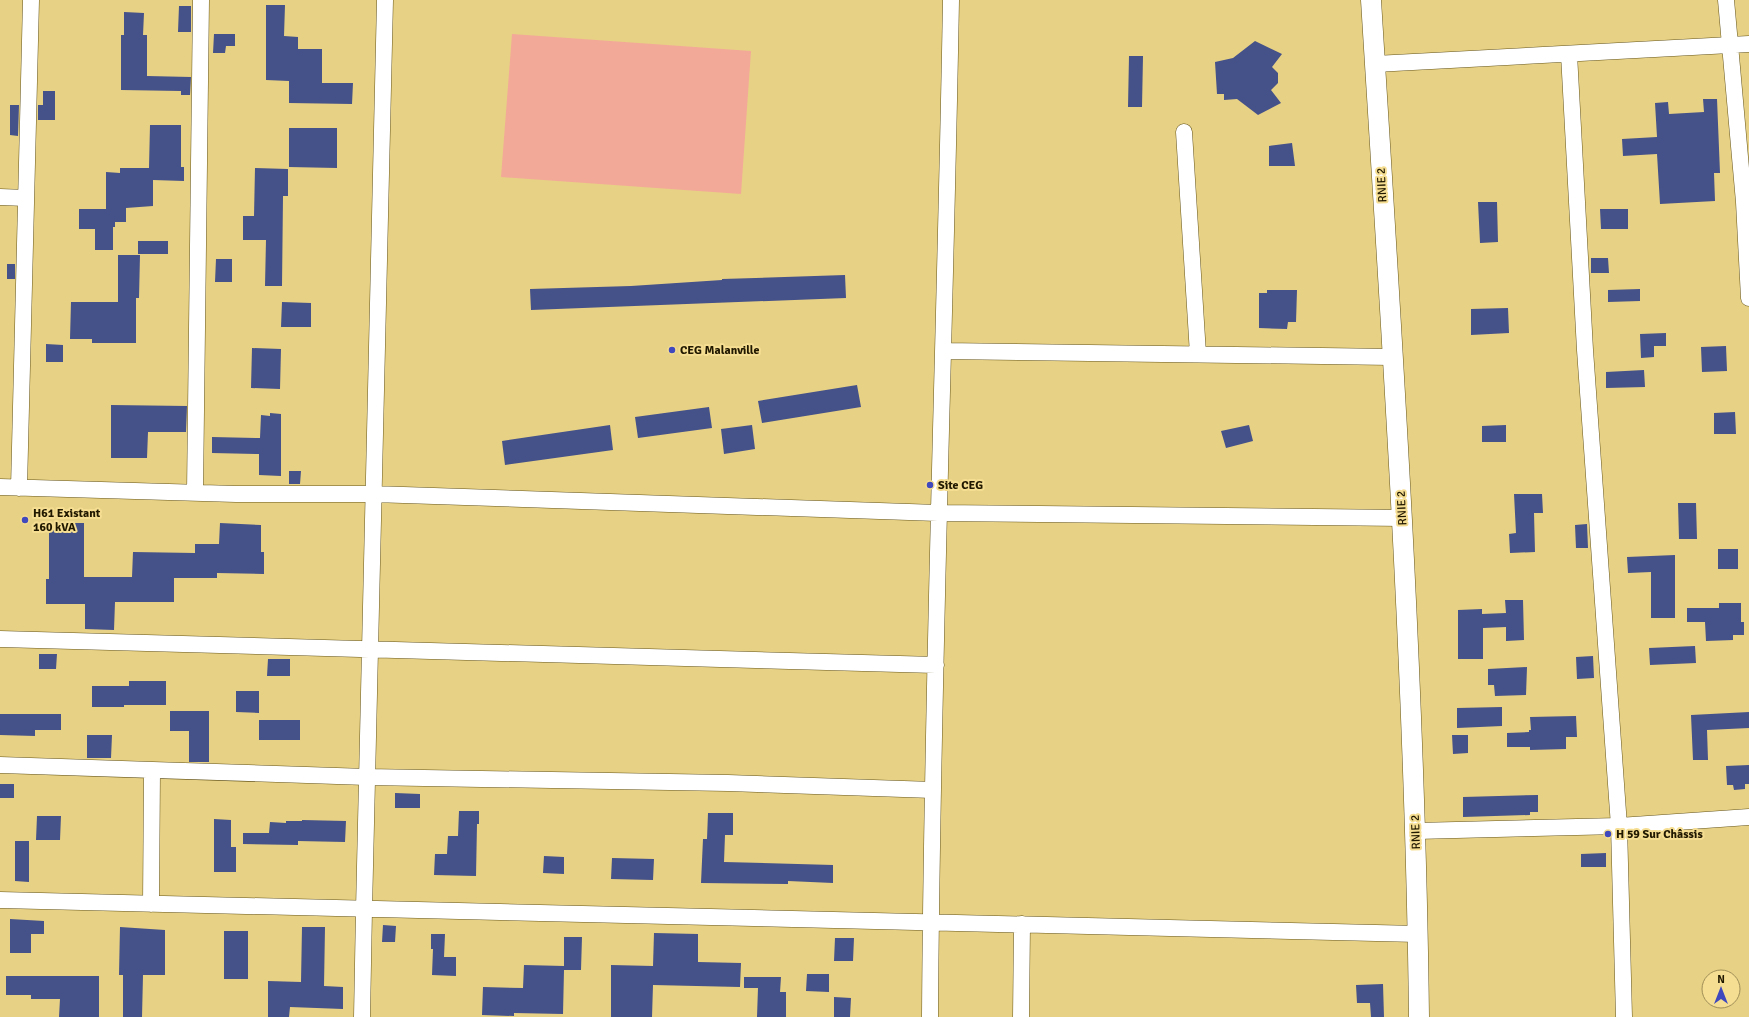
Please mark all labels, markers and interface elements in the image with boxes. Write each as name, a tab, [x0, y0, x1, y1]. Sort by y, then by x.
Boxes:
street label: RNIE 2	[1374, 167, 1390, 203]
place label: CEG Malanville	[680, 343, 759, 358]
marker: CEG Malanville	[667, 345, 677, 355]
place label: Site CEG	[938, 478, 983, 493]
marker: Site CEG	[925, 480, 935, 490]
street label: RNIE 2	[1394, 490, 1410, 526]
place label: H61 Existant 160 kVA	[33, 506, 101, 535]
marker: H61 Existant 160 kVA	[20, 515, 30, 525]
street label: RNIE 2	[1408, 814, 1424, 850]
place label: H 59 Sur Châssis	[1616, 827, 1703, 842]
marker: H 59 Sur Châssis	[1603, 829, 1613, 839]
north arrow	[1701, 969, 1741, 1009]
text: N	[1717, 973, 1725, 986]

